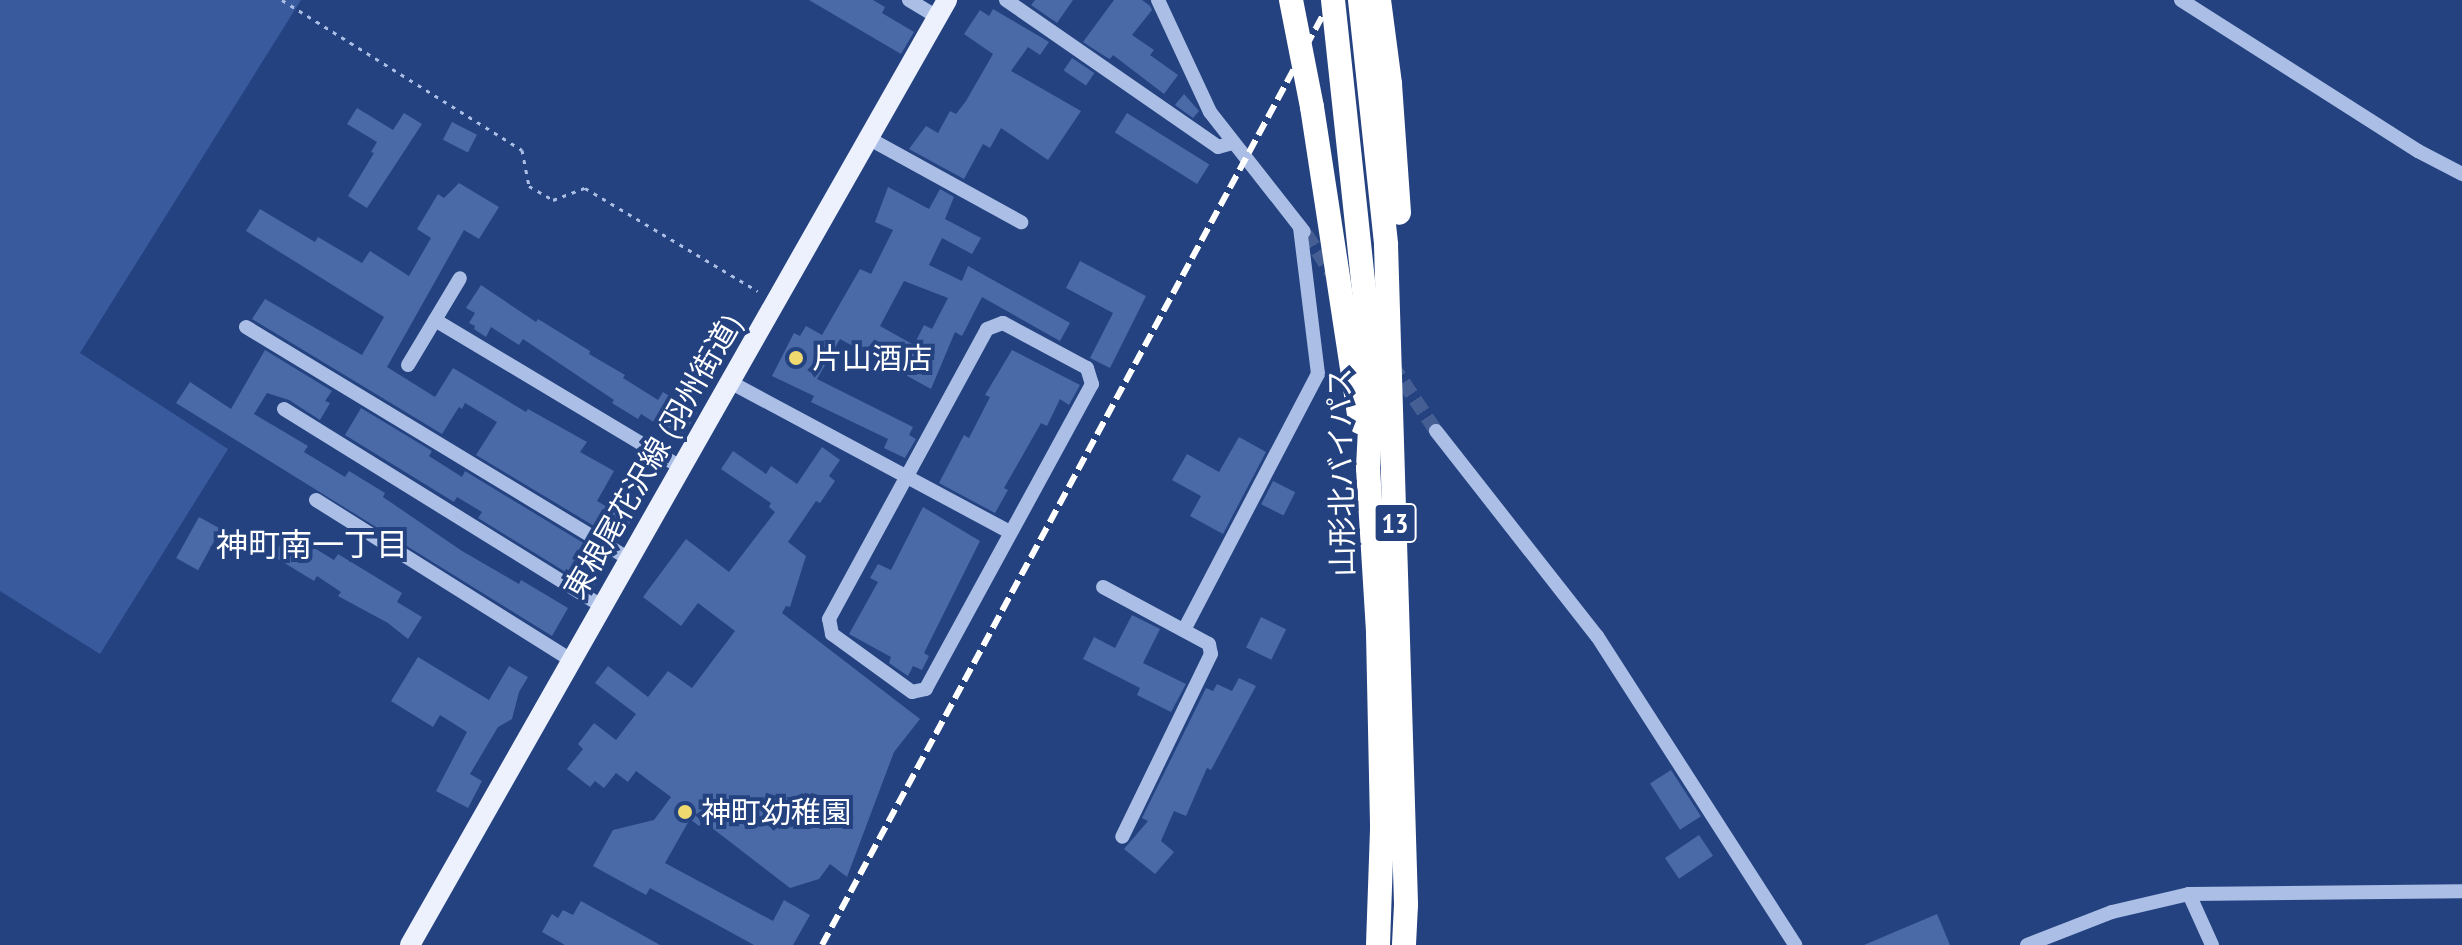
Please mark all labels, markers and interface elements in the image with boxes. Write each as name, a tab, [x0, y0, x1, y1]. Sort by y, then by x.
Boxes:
street label: 東根尾花沢線 (羽州街道)	[556, 309, 748, 605]
place label: 片山酒店	[812, 340, 932, 376]
marker: 片山酒店	[787, 349, 805, 367]
street label: 山形北バイパス	[1321, 367, 1361, 577]
road number: 13	[1373, 499, 1417, 547]
district label: 神町南一丁目	[216, 525, 408, 563]
place label: 神町幼稚園	[701, 794, 851, 830]
marker: 神町幼稚園	[676, 803, 694, 821]

